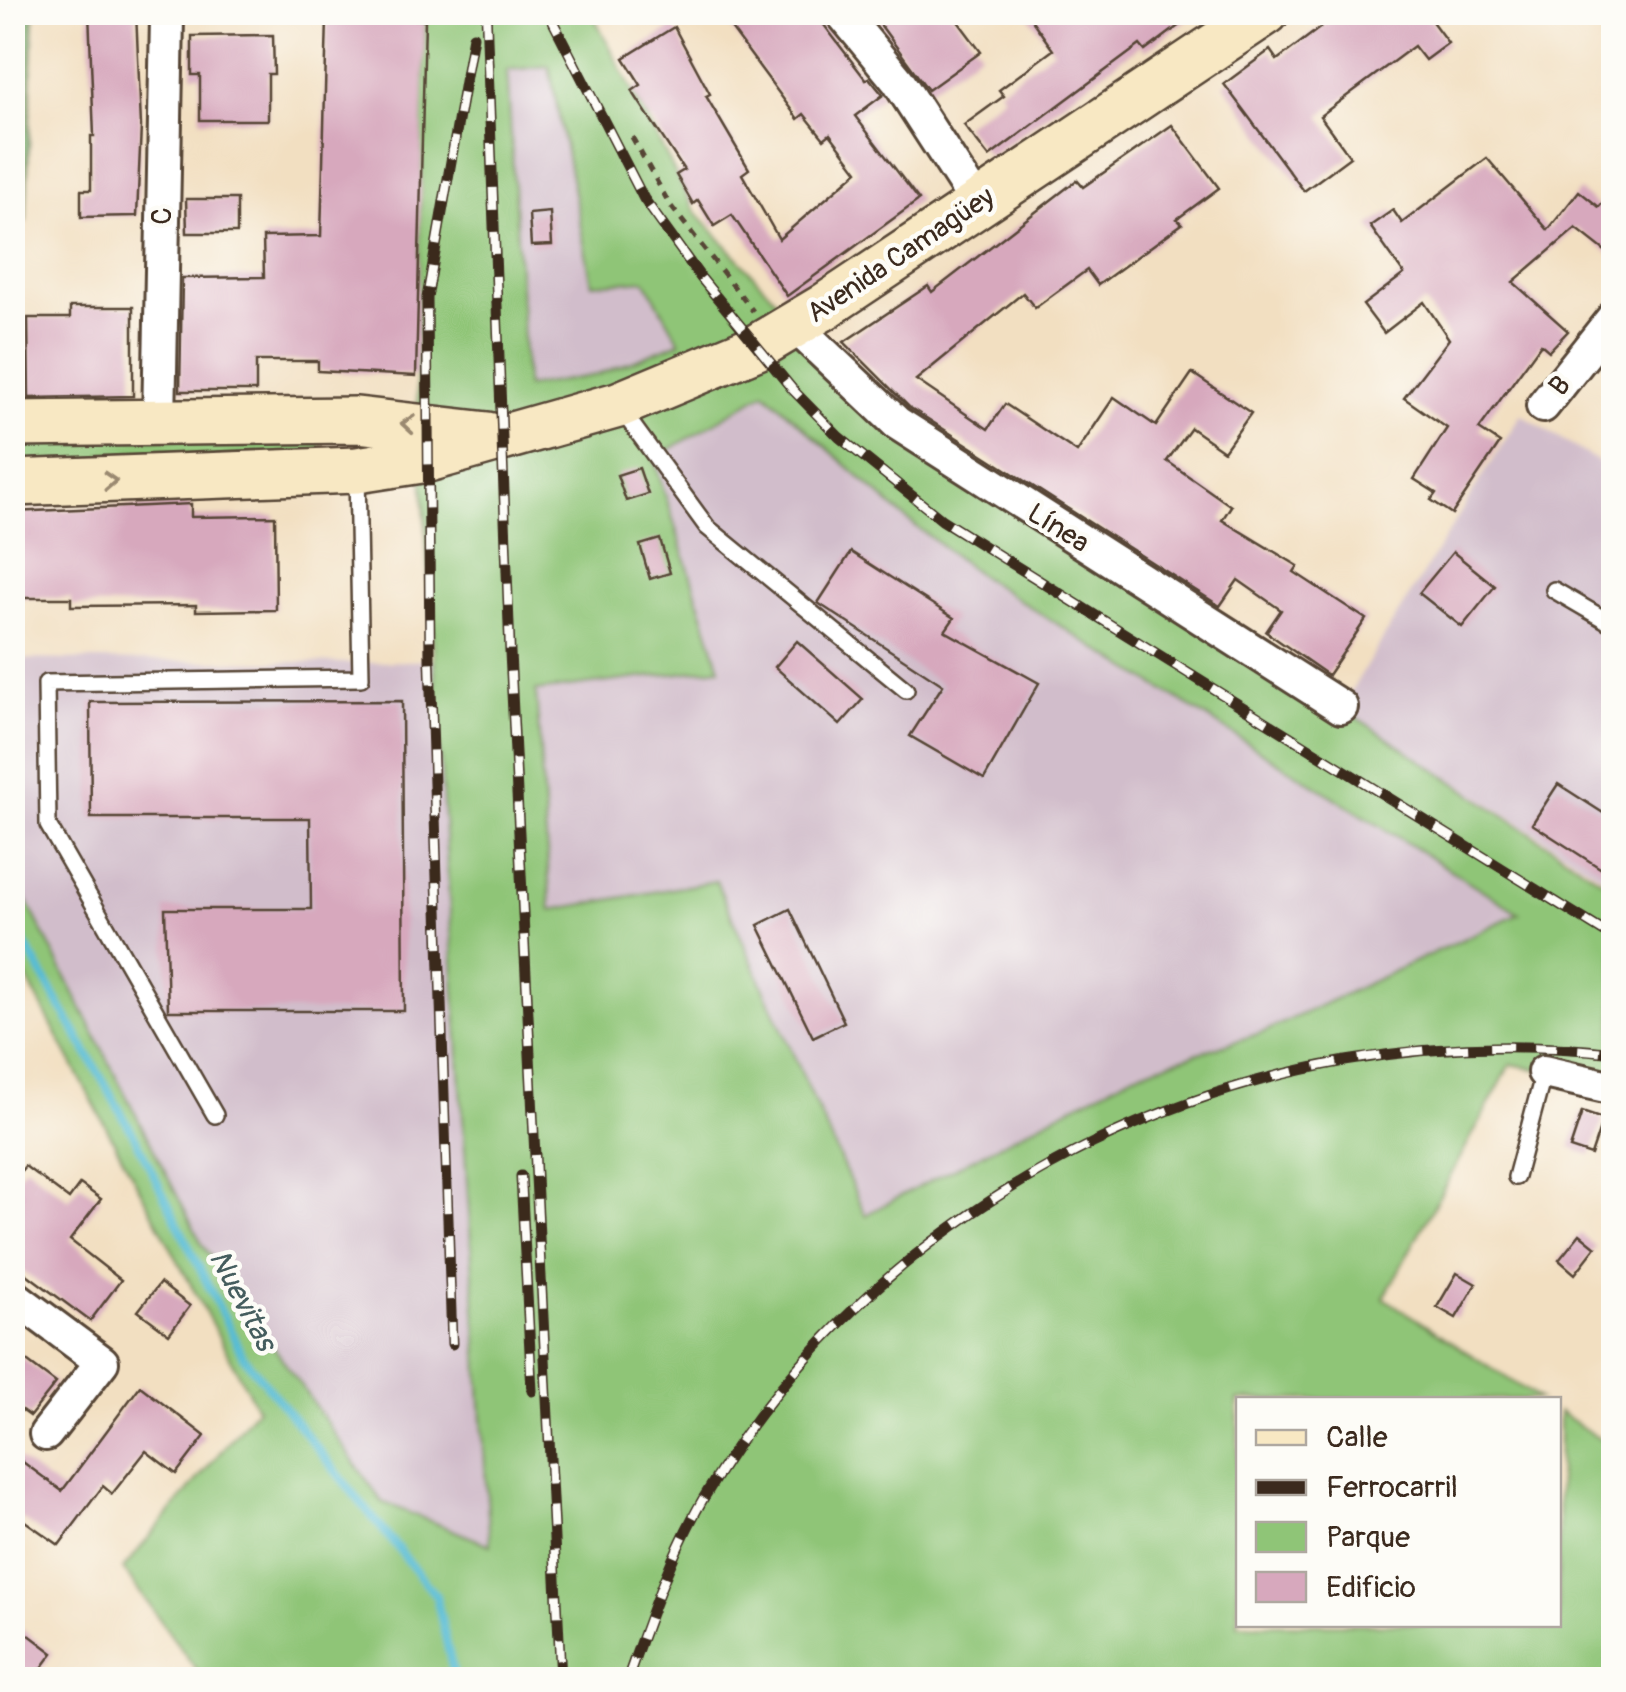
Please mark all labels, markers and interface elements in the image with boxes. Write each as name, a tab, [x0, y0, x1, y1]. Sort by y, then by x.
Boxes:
street label: Avenida Camagüey	[800, 180, 1001, 331]
street label: C	[145, 207, 180, 225]
street label: B	[1542, 369, 1579, 403]
one-way arrow	[400, 414, 416, 436]
one-way arrow	[102, 471, 118, 492]
street label: Línea	[1021, 496, 1096, 561]
water label: Nuevitas	[201, 1244, 286, 1360]
legend	[1236, 1397, 1561, 1627]
text: Calle	[1326, 1419, 1388, 1456]
text: Ferrocarril	[1326, 1469, 1458, 1506]
text: Parque	[1326, 1519, 1410, 1556]
text: Edificio	[1326, 1569, 1416, 1606]

